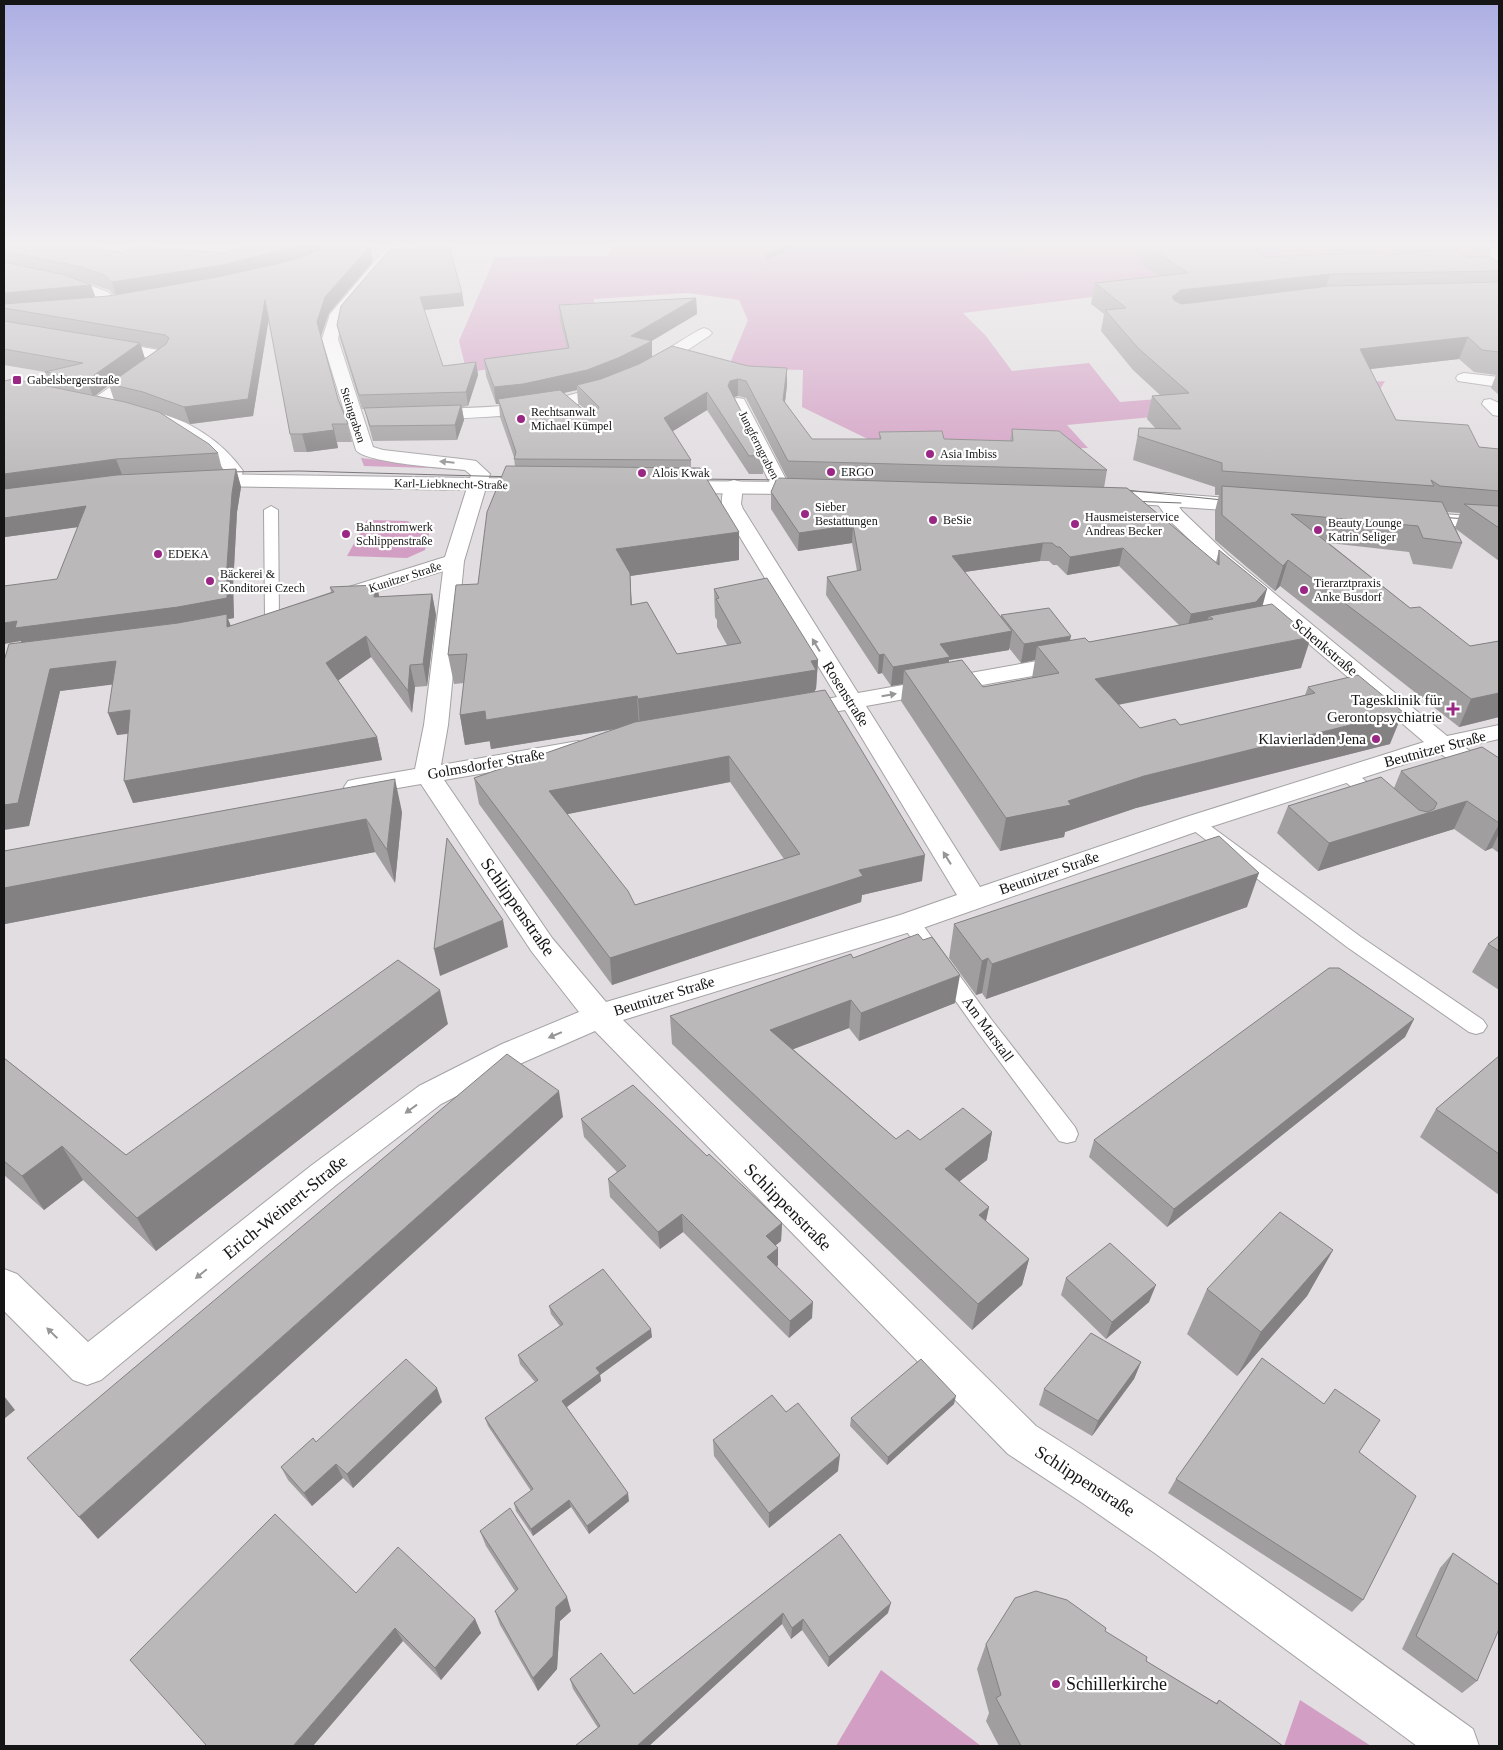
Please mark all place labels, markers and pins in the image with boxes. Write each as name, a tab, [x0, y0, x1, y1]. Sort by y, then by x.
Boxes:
place label: Gabelsbergerstraße	[27, 373, 119, 387]
marker: Gabelsbergerstraße	[11, 374, 23, 386]
place label: Rechtsanwalt Michael Kümpel	[531, 405, 613, 433]
marker: Rechtsanwalt Michael Kümpel	[515, 413, 527, 425]
place label: Asia Imbiss	[940, 447, 997, 461]
marker: Asia Imbiss	[924, 448, 936, 460]
place label: ERGO	[841, 465, 874, 479]
place label: Alois Kwak	[652, 466, 710, 480]
marker: ERGO	[825, 466, 837, 478]
marker: Alois Kwak	[636, 467, 648, 479]
place label: Sieber Bestattungen	[815, 500, 878, 528]
marker: Sieber Bestattungen	[799, 508, 811, 520]
place label: Hausmeisterservice Andreas Becker	[1085, 510, 1179, 538]
place label: BeSie	[943, 513, 972, 527]
marker: BeSie	[927, 514, 939, 526]
place label: Beauty Lounge Katrin Seliger	[1328, 516, 1402, 544]
marker: Hausmeisterservice Andreas Becker	[1069, 518, 1081, 530]
place label: Bahnstromwerk Schlippenstraße	[356, 520, 433, 548]
marker: Beauty Lounge Katrin Seliger	[1312, 524, 1324, 536]
marker: Bahnstromwerk Schlippenstraße	[340, 528, 352, 540]
place label: EDEKA	[168, 547, 209, 561]
marker: EDEKA	[152, 548, 164, 560]
place label: Bäckerei & Konditorei Czech	[220, 567, 305, 595]
marker: Bäckerei & Konditorei Czech	[204, 575, 216, 587]
place label: Tierarztpraxis Anke Busdorf	[1314, 576, 1382, 604]
marker: Tierarztpraxis Anke Busdorf	[1298, 584, 1310, 596]
place label: Tagesklinik für Gerontopsychiatrie	[1327, 692, 1442, 725]
marker: Tagesklinik für Gerontopsychiatrie	[1446, 702, 1460, 716]
place label: Klavierladen Jena	[1258, 731, 1366, 747]
marker: Klavierladen Jena	[1370, 733, 1382, 745]
place label: Schillerkirche	[1066, 1674, 1167, 1694]
marker: Schillerkirche	[1050, 1678, 1062, 1690]

